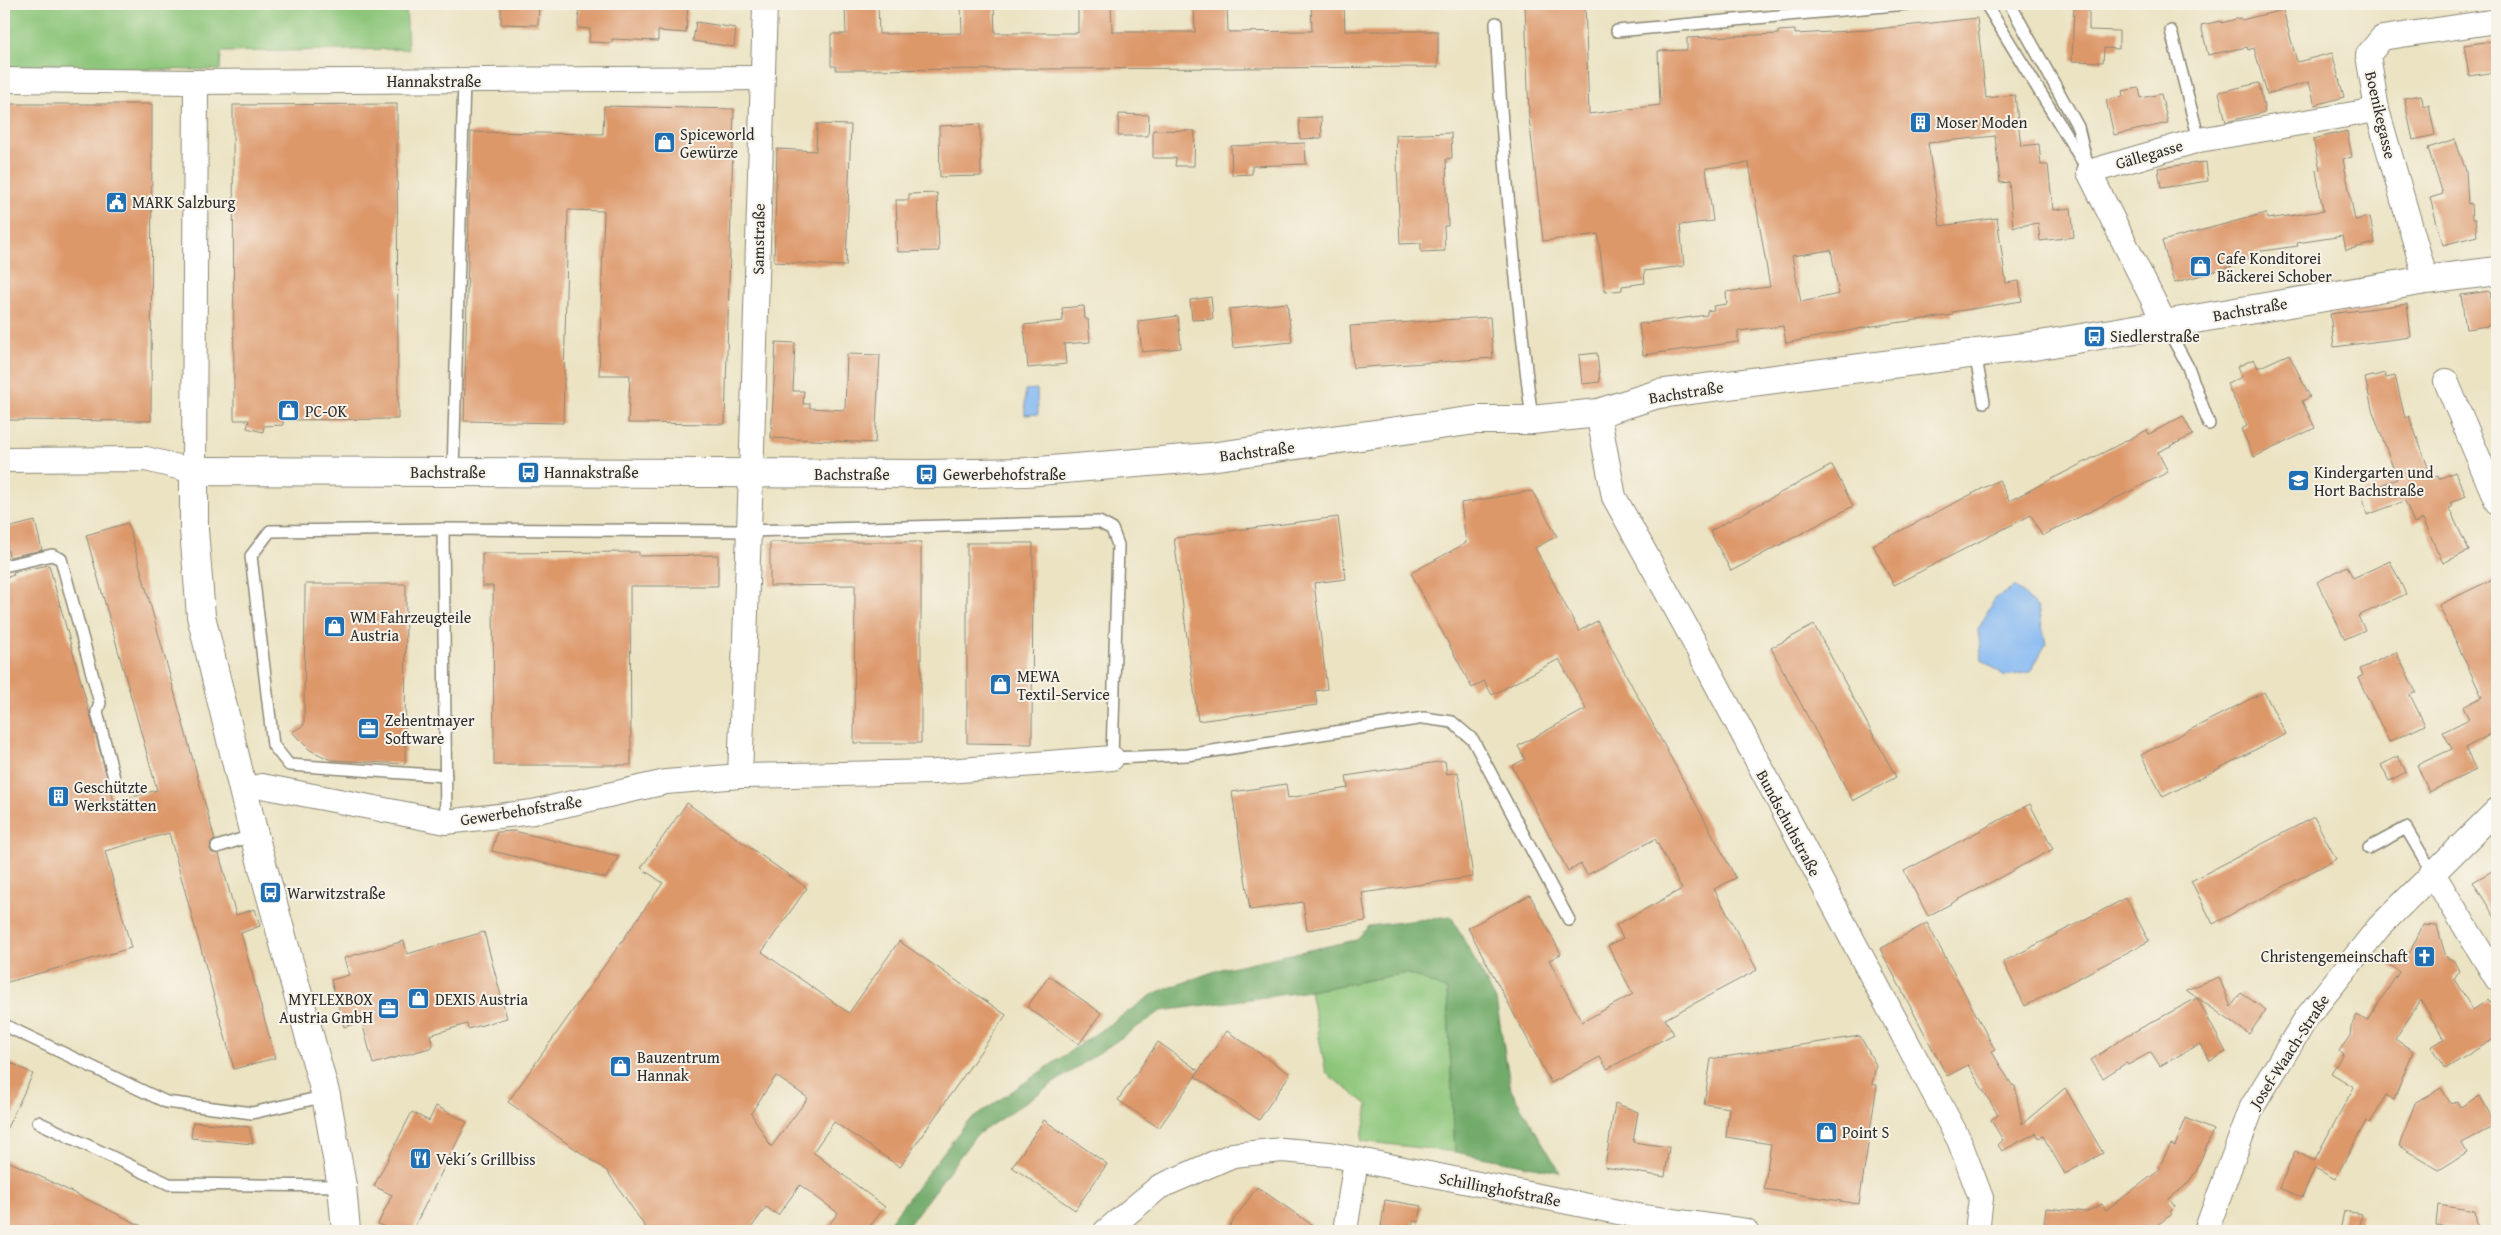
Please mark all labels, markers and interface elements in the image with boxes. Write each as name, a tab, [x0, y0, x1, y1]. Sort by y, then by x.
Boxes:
street label: Hannakstraße	[387, 69, 481, 93]
street label: Boenikegasse	[2359, 69, 2403, 161]
building icon: Moser Moden	[1908, 110, 1932, 134]
place label: Moser Moden	[1936, 110, 2028, 134]
place label: Spiceworld Gewürze	[680, 122, 755, 164]
shop icon: Spiceworld Gewürze	[652, 131, 676, 155]
street label: Gällegasse	[2112, 133, 2186, 175]
public building icon: MARK Salzburg	[104, 190, 128, 214]
place label: MARK Salzburg	[132, 190, 235, 214]
street label: Samstraße	[745, 203, 771, 275]
place label: Cafe Konditorei Bäckerei Schober	[2217, 246, 2332, 288]
shop icon: Cafe Konditorei Bäckerei Schober	[2189, 255, 2213, 279]
street label: Bachstraße	[2211, 291, 2289, 327]
bus stop icon: Siedlerstraße	[2082, 324, 2106, 348]
place label: Siedlerstraße	[2110, 324, 2200, 348]
street label: Bachstraße	[1647, 374, 1725, 410]
shop icon: PC-OK	[277, 399, 301, 423]
place label: PC-OK	[305, 399, 348, 423]
street label: Bachstraße	[1218, 434, 1296, 468]
street label: Bachstraße	[410, 460, 486, 484]
bus stop icon: Hannakstraße	[516, 460, 540, 484]
place label: Hannakstraße	[544, 460, 639, 484]
place label: Kindergarten und Hort Bachstraße	[2314, 460, 2434, 502]
street label: Bachstraße	[814, 462, 890, 486]
bus stop icon: Gewerbehofstraße	[915, 462, 939, 486]
place label: Gewerbehofstraße	[943, 462, 1066, 486]
school or university icon: Kindergarten und Hort Bachstraße	[2286, 469, 2310, 493]
place label: WM Fahrzeugteile Austria	[350, 605, 471, 647]
shop icon: WM Fahrzeugteile Austria	[322, 614, 346, 638]
place label: MEWA Textil-Service	[1017, 664, 1110, 706]
shop icon: MEWA Textil-Service	[989, 673, 1013, 697]
place label: Zehentmayer Software	[385, 708, 475, 750]
office icon: Zehentmayer Software	[357, 717, 381, 741]
street label: Bundschuhstraße	[1751, 765, 1827, 881]
place label: Geschützte Werkstätten	[74, 775, 157, 817]
building icon: Geschützte Werkstätten	[46, 784, 70, 808]
street label: Gewerbehofstraße	[458, 789, 584, 831]
bus stop icon: Warwitzstraße	[259, 881, 283, 905]
place label: Warwitzstraße	[287, 881, 386, 905]
place label: Christengemeinschaft	[2261, 944, 2408, 968]
church icon: Christengemeinschaft	[2412, 944, 2436, 968]
place label: MYFLEXBOX Austria GmbH	[279, 987, 373, 1029]
shop icon: DEXIS Austria	[407, 987, 431, 1011]
place label: DEXIS Austria	[435, 987, 528, 1011]
street label: Josef-Waach-Straße	[2242, 989, 2335, 1114]
office icon: MYFLEXBOX Austria GmbH	[377, 996, 401, 1020]
place label: Bauzentrum Hannak	[637, 1045, 720, 1087]
shop icon: Bauzentrum Hannak	[609, 1054, 633, 1078]
shop icon: Point S	[1814, 1120, 1838, 1144]
place label: Point S	[1842, 1120, 1889, 1144]
restaurant icon: Veki´s Grillbiss	[408, 1147, 432, 1171]
place label: Veki´s Grillbiss	[436, 1147, 536, 1171]
street label: Schillinghofstraße	[1437, 1165, 1563, 1213]

